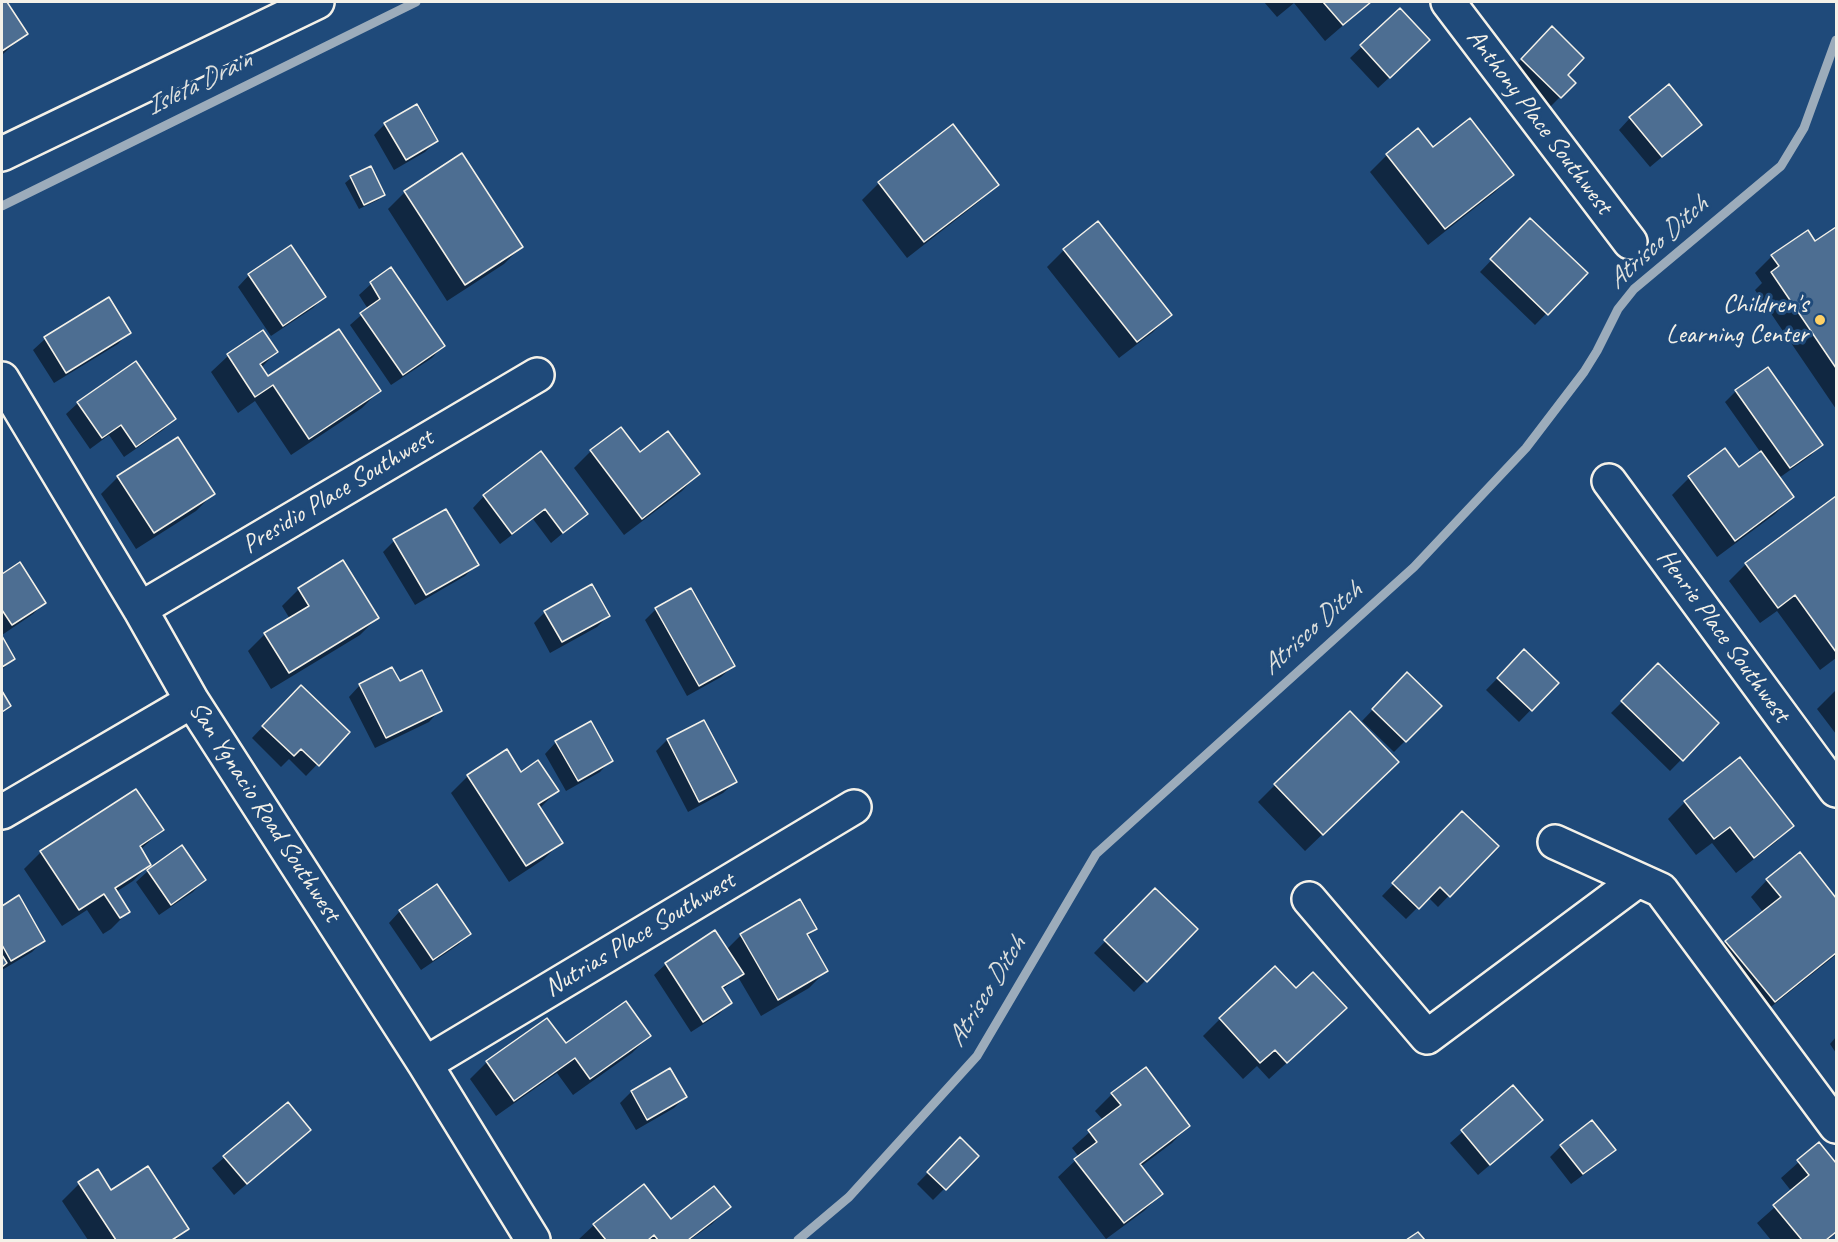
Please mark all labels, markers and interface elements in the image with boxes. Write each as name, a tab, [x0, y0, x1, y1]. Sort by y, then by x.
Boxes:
street label: Anthony Place Southwest	[1459, 23, 1619, 221]
water label: Isleta Drain	[141, 44, 257, 124]
water label: Atrisco Ditch	[1601, 190, 1715, 296]
place label: Children's Learning Center	[1666, 289, 1808, 350]
marker: Children's Learning Center	[1813, 313, 1827, 327]
street label: Presidio Place Southwest	[237, 423, 439, 561]
street label: Henrie Place Southwest	[1650, 543, 1796, 729]
water label: Atrisco Ditch	[1255, 576, 1369, 682]
street label: San Ygnacio Road Southwest	[181, 696, 347, 928]
street label: Nutrias Place Southwest	[539, 866, 741, 1004]
water label: Atrisco Ditch	[940, 931, 1034, 1053]

